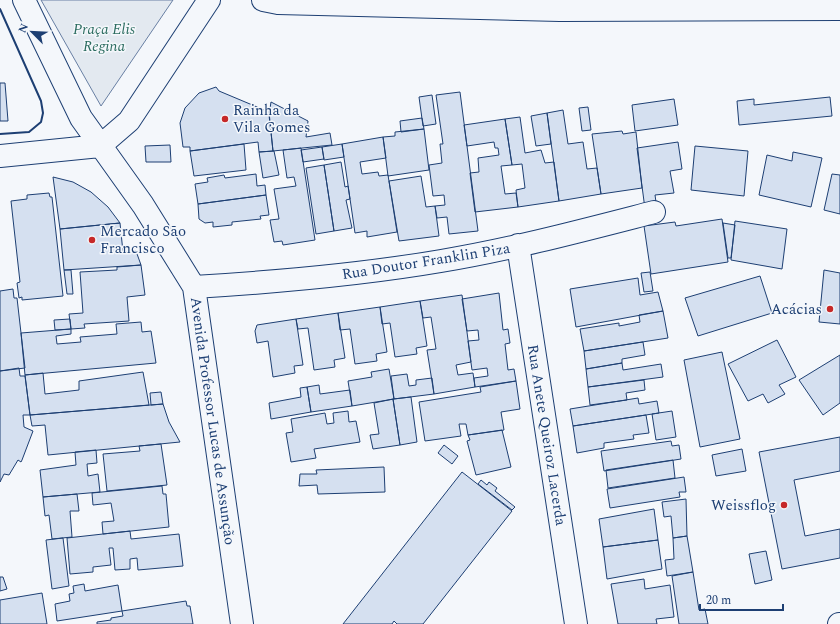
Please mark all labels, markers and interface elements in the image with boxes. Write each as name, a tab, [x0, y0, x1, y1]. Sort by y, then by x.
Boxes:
north arrow	[12, 12, 52, 52]
park label: Praça Elis Regina	[73, 18, 136, 58]
text: N	[14, 21, 33, 36]
place label: Rainha da Vila Gomes	[233, 99, 311, 139]
marker: Rainha da Vila Gomes	[220, 114, 230, 124]
place label: Mercado São Francisco	[100, 220, 186, 260]
marker: Mercado São Francisco	[87, 235, 97, 245]
street label: Rua Doutor Franklin Piza	[340, 237, 513, 286]
street label: Avenida Professor Lucas de Assunção	[184, 296, 241, 547]
place label: Acácias	[771, 298, 822, 321]
marker: Acácias	[825, 304, 835, 314]
street label: Rua Anete Queiroz Lacerda	[521, 343, 572, 528]
place label: Weissflog	[711, 494, 776, 517]
marker: Weissflog	[779, 500, 789, 510]
scale bar	[700, 586, 783, 612]
text: 20 m	[706, 591, 731, 610]

